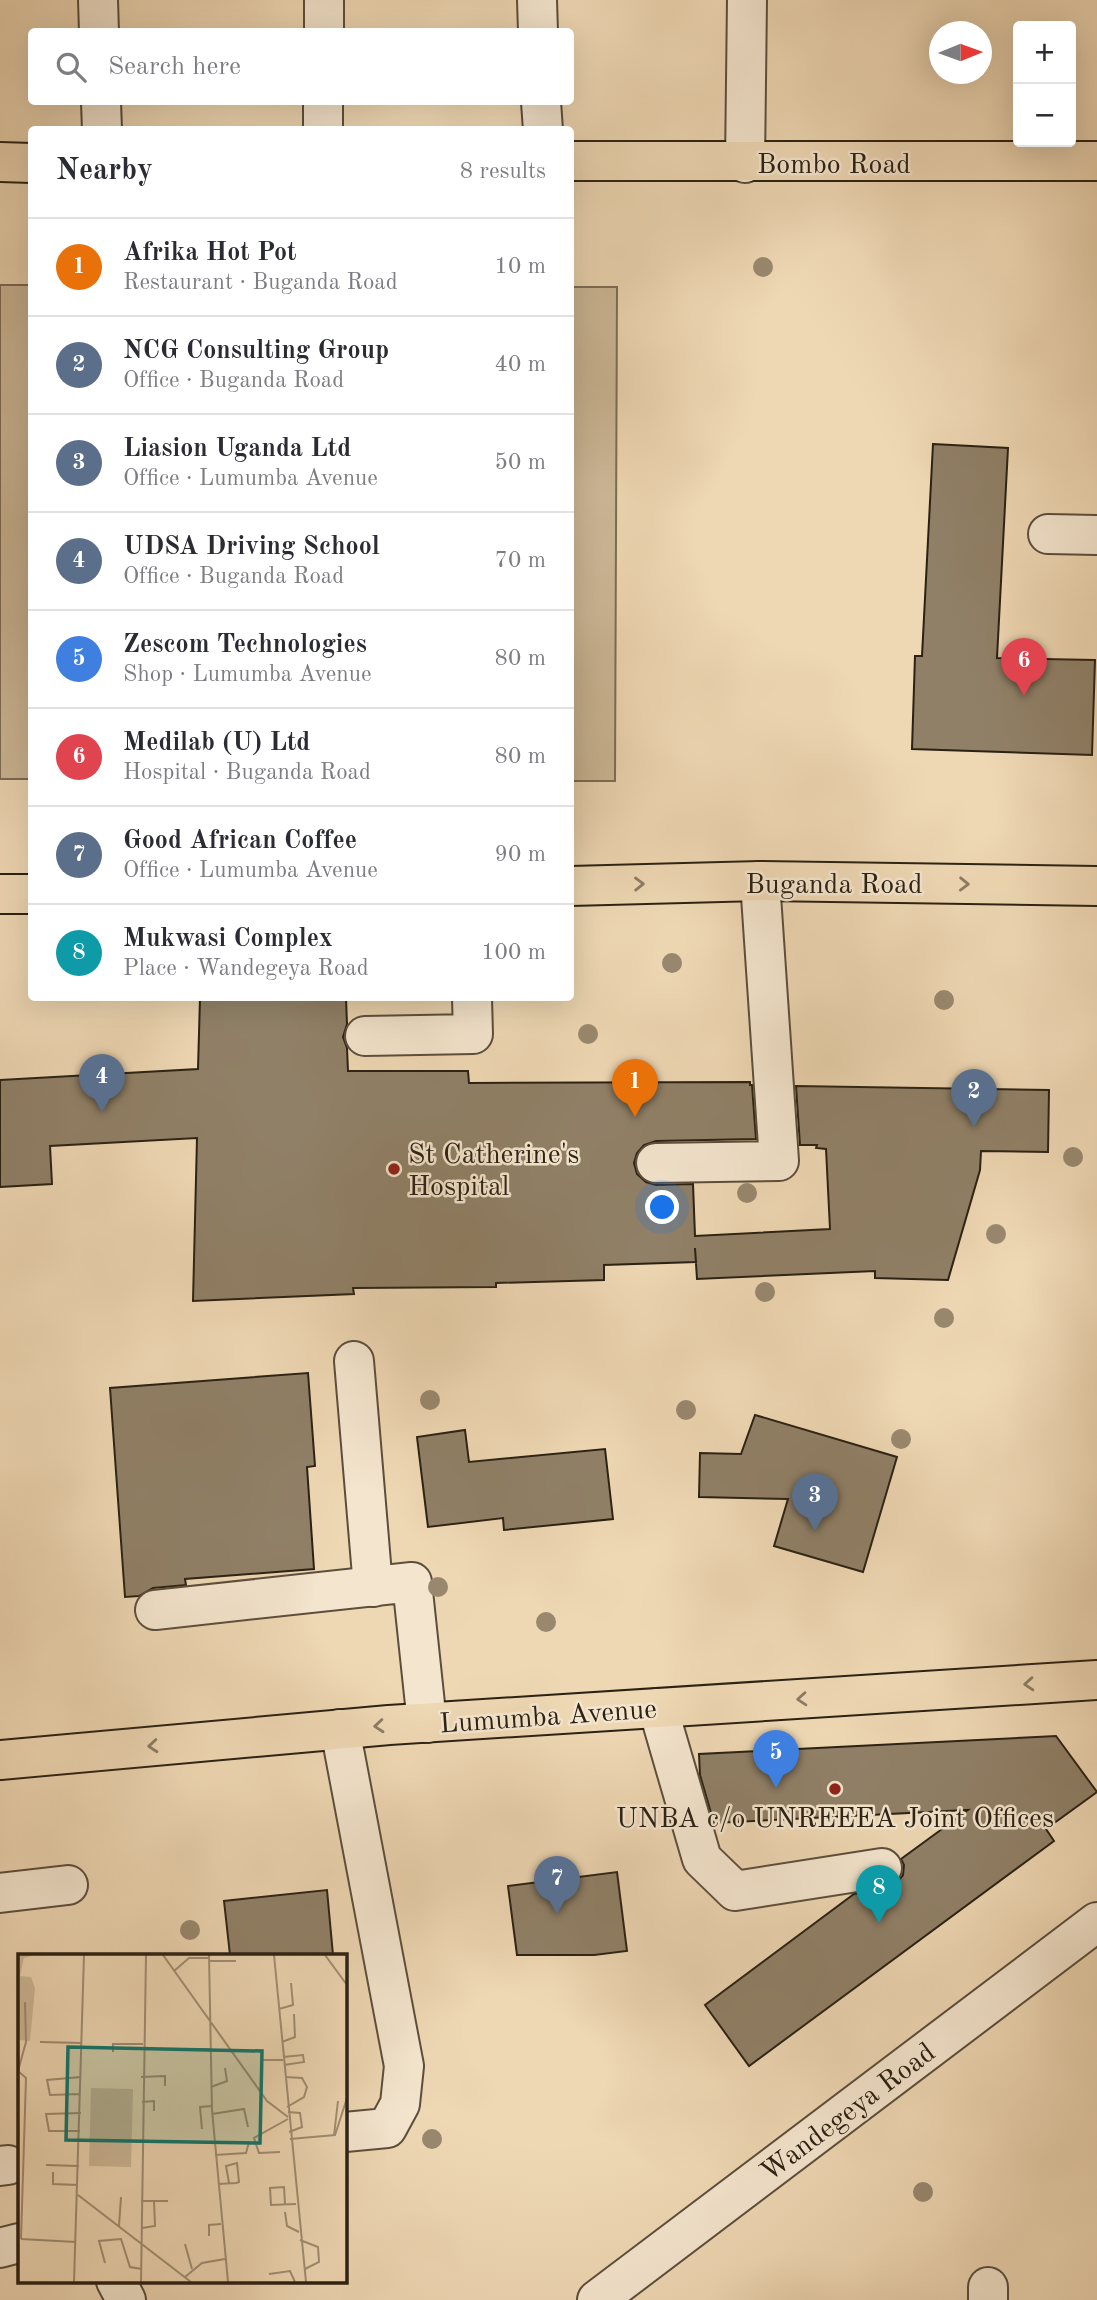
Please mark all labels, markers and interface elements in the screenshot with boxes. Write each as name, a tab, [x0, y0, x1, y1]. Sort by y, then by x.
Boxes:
north arrow	[929, 21, 992, 84]
map controls	[1013, 21, 1076, 147]
button: +	[1013, 21, 1076, 84]
search box	[28, 28, 574, 105]
icon: search	[52, 48, 90, 86]
text: Search here	[108, 54, 241, 80]
button: −	[1013, 84, 1076, 147]
street label: Bombo Road	[757, 152, 911, 180]
text: Nearby	[56, 156, 153, 186]
text: 8 results	[460, 160, 546, 183]
text: Afrika Hot Pot	[123, 240, 296, 266]
text: 1	[72, 255, 86, 278]
text: 10 m	[495, 255, 546, 278]
text: Restaurant · Buganda Road	[123, 271, 398, 294]
text: NCG Consulting Group	[123, 338, 389, 364]
text: 2	[72, 353, 86, 376]
text: 40 m	[495, 353, 546, 376]
text: Office · Buganda Road	[123, 369, 344, 392]
text: Liasion Uganda Ltd	[123, 436, 351, 462]
text: 3	[72, 451, 86, 474]
text: 50 m	[495, 451, 546, 474]
text: Office · Lumumba Avenue	[123, 467, 378, 490]
text: UDSA Driving School	[123, 534, 380, 560]
text: 4	[72, 549, 86, 572]
text: 70 m	[495, 549, 546, 572]
text: Office · Buganda Road	[123, 565, 344, 588]
text: Zescom Technologies	[123, 632, 367, 658]
pin: 6	[1001, 638, 1047, 696]
text: 5	[72, 647, 86, 670]
text: 80 m	[495, 647, 546, 670]
text: Shop · Lumumba Avenue	[123, 663, 372, 686]
text: Medilab (U) Ltd	[123, 730, 310, 756]
text: 6	[72, 745, 86, 768]
text: 80 m	[495, 745, 546, 768]
text: Hospital · Buganda Road	[123, 761, 371, 784]
text: Good African Coffee	[123, 828, 357, 854]
text: 7	[72, 843, 86, 866]
text: 90 m	[495, 843, 546, 866]
text: Office · Lumumba Avenue	[123, 859, 378, 882]
street label: Buganda Road	[745, 872, 923, 900]
one-way arrow	[634, 876, 644, 892]
one-way arrow	[959, 876, 970, 892]
text: Mukwasi Complex	[123, 926, 332, 952]
text: 8	[72, 941, 86, 964]
text: 100 m	[481, 941, 546, 964]
text: Place · Wandegeya Road	[123, 957, 369, 980]
pin: 4	[79, 1054, 125, 1112]
pin: 1	[612, 1059, 658, 1117]
pin: 2	[951, 1069, 997, 1127]
place label: St Catherine's Hospital	[408, 1142, 579, 1202]
marker: St Catherine's Hospital	[386, 1161, 402, 1177]
your location	[645, 1190, 679, 1224]
pin: 3	[792, 1473, 838, 1531]
one-way arrow	[1023, 1677, 1034, 1692]
one-way arrow	[796, 1691, 807, 1706]
street label: Lumumba Avenue	[438, 1696, 658, 1740]
one-way arrow	[373, 1718, 384, 1733]
pin: 5	[753, 1730, 799, 1788]
one-way arrow	[147, 1738, 158, 1753]
marker: UNBA c/o UNREEEA Joint Offices	[827, 1781, 843, 1797]
place label: UNBA c/o UNREEEA Joint Offices	[616, 1806, 1054, 1834]
pin: 7	[534, 1856, 580, 1914]
pin: 8	[856, 1865, 902, 1923]
inset map	[18, 1954, 346, 2282]
street label: Wandegeya Road	[756, 2039, 941, 2188]

